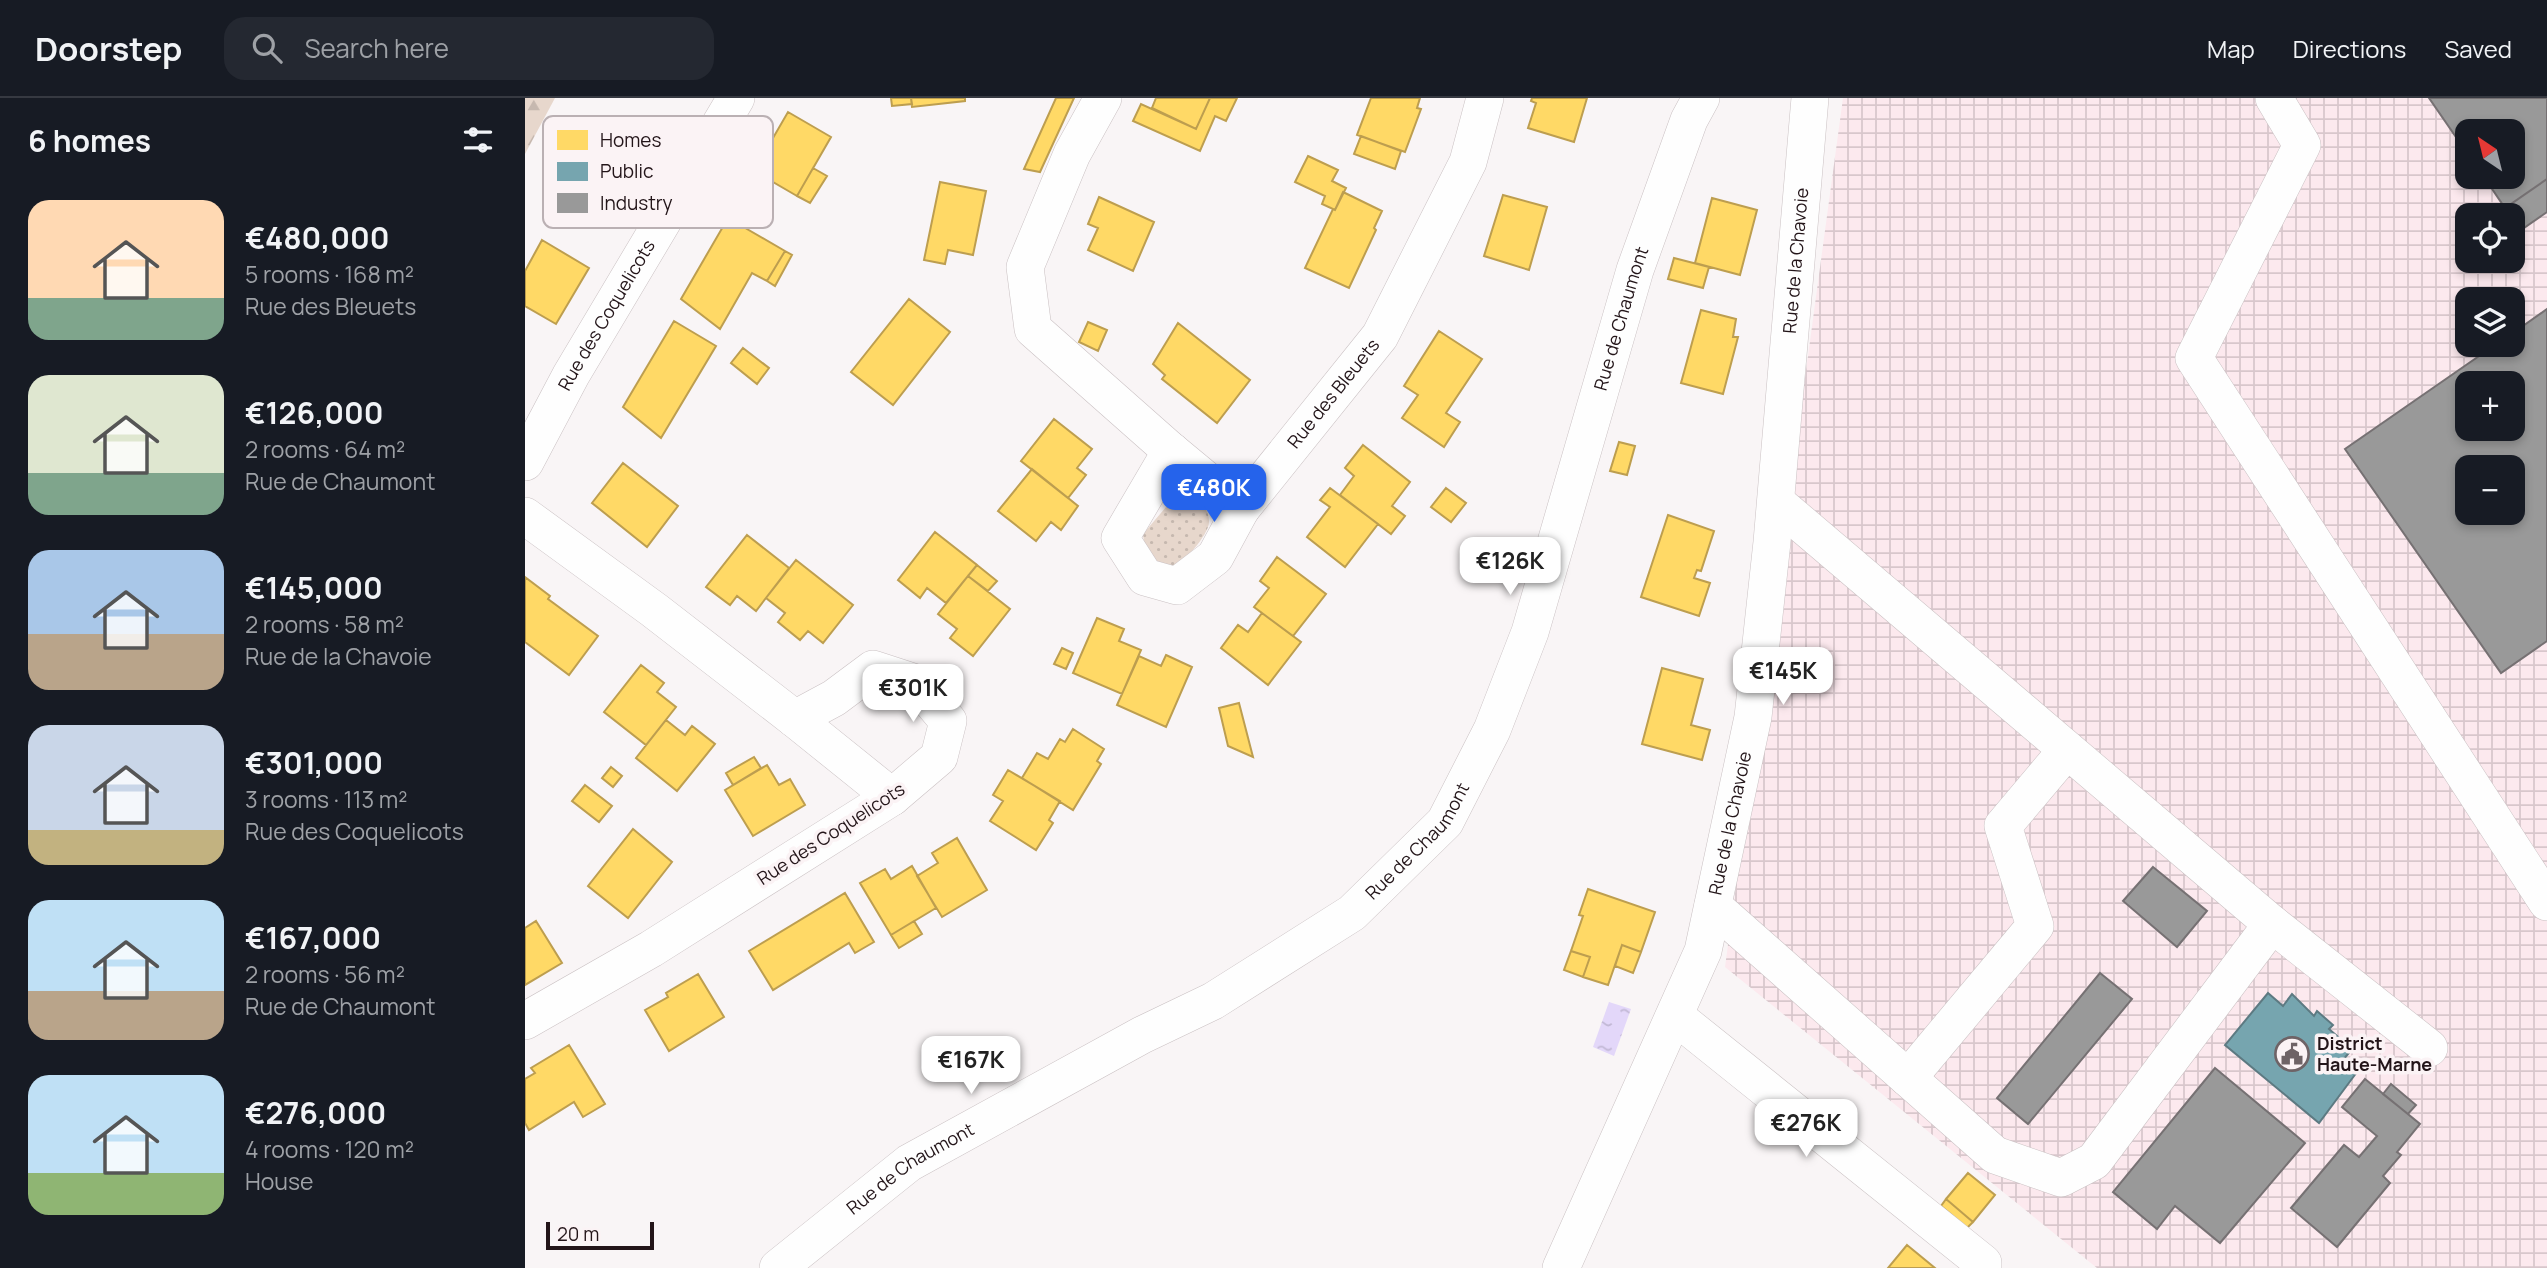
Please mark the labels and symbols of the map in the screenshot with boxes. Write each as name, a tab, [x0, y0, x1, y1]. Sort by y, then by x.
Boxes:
legend	[543, 116, 773, 228]
north arrow	[2455, 119, 2525, 189]
text: Homes	[600, 127, 661, 153]
text: Public	[600, 158, 653, 184]
street label: Rue de la Chavoie	[1777, 187, 1813, 334]
text: Industry	[600, 190, 673, 216]
street label: Rue des Coquelicots	[552, 235, 660, 394]
street label: Rue de Chaumont	[1588, 243, 1654, 393]
street label: Rue des Bleuets	[1282, 333, 1384, 453]
pin: €480K	[1165, 464, 1263, 524]
pin: €126K	[1461, 538, 1559, 597]
pin: €145K	[1734, 648, 1832, 707]
pin: €301K	[864, 664, 962, 724]
street label: Rue de la Chavoie	[1702, 749, 1756, 897]
street label: Rue des Coquelicots	[752, 776, 909, 890]
street label: Rue de Chaumont	[1360, 778, 1474, 904]
place label: District Haute-Marne	[2317, 1031, 2432, 1076]
public building icon: District Haute-Marne	[2273, 1035, 2311, 1073]
pin: €167K	[922, 1037, 1020, 1096]
pin: €276K	[1757, 1100, 1855, 1159]
street label: Rue de Chaumont	[841, 1117, 978, 1219]
scale bar	[546, 1219, 655, 1251]

